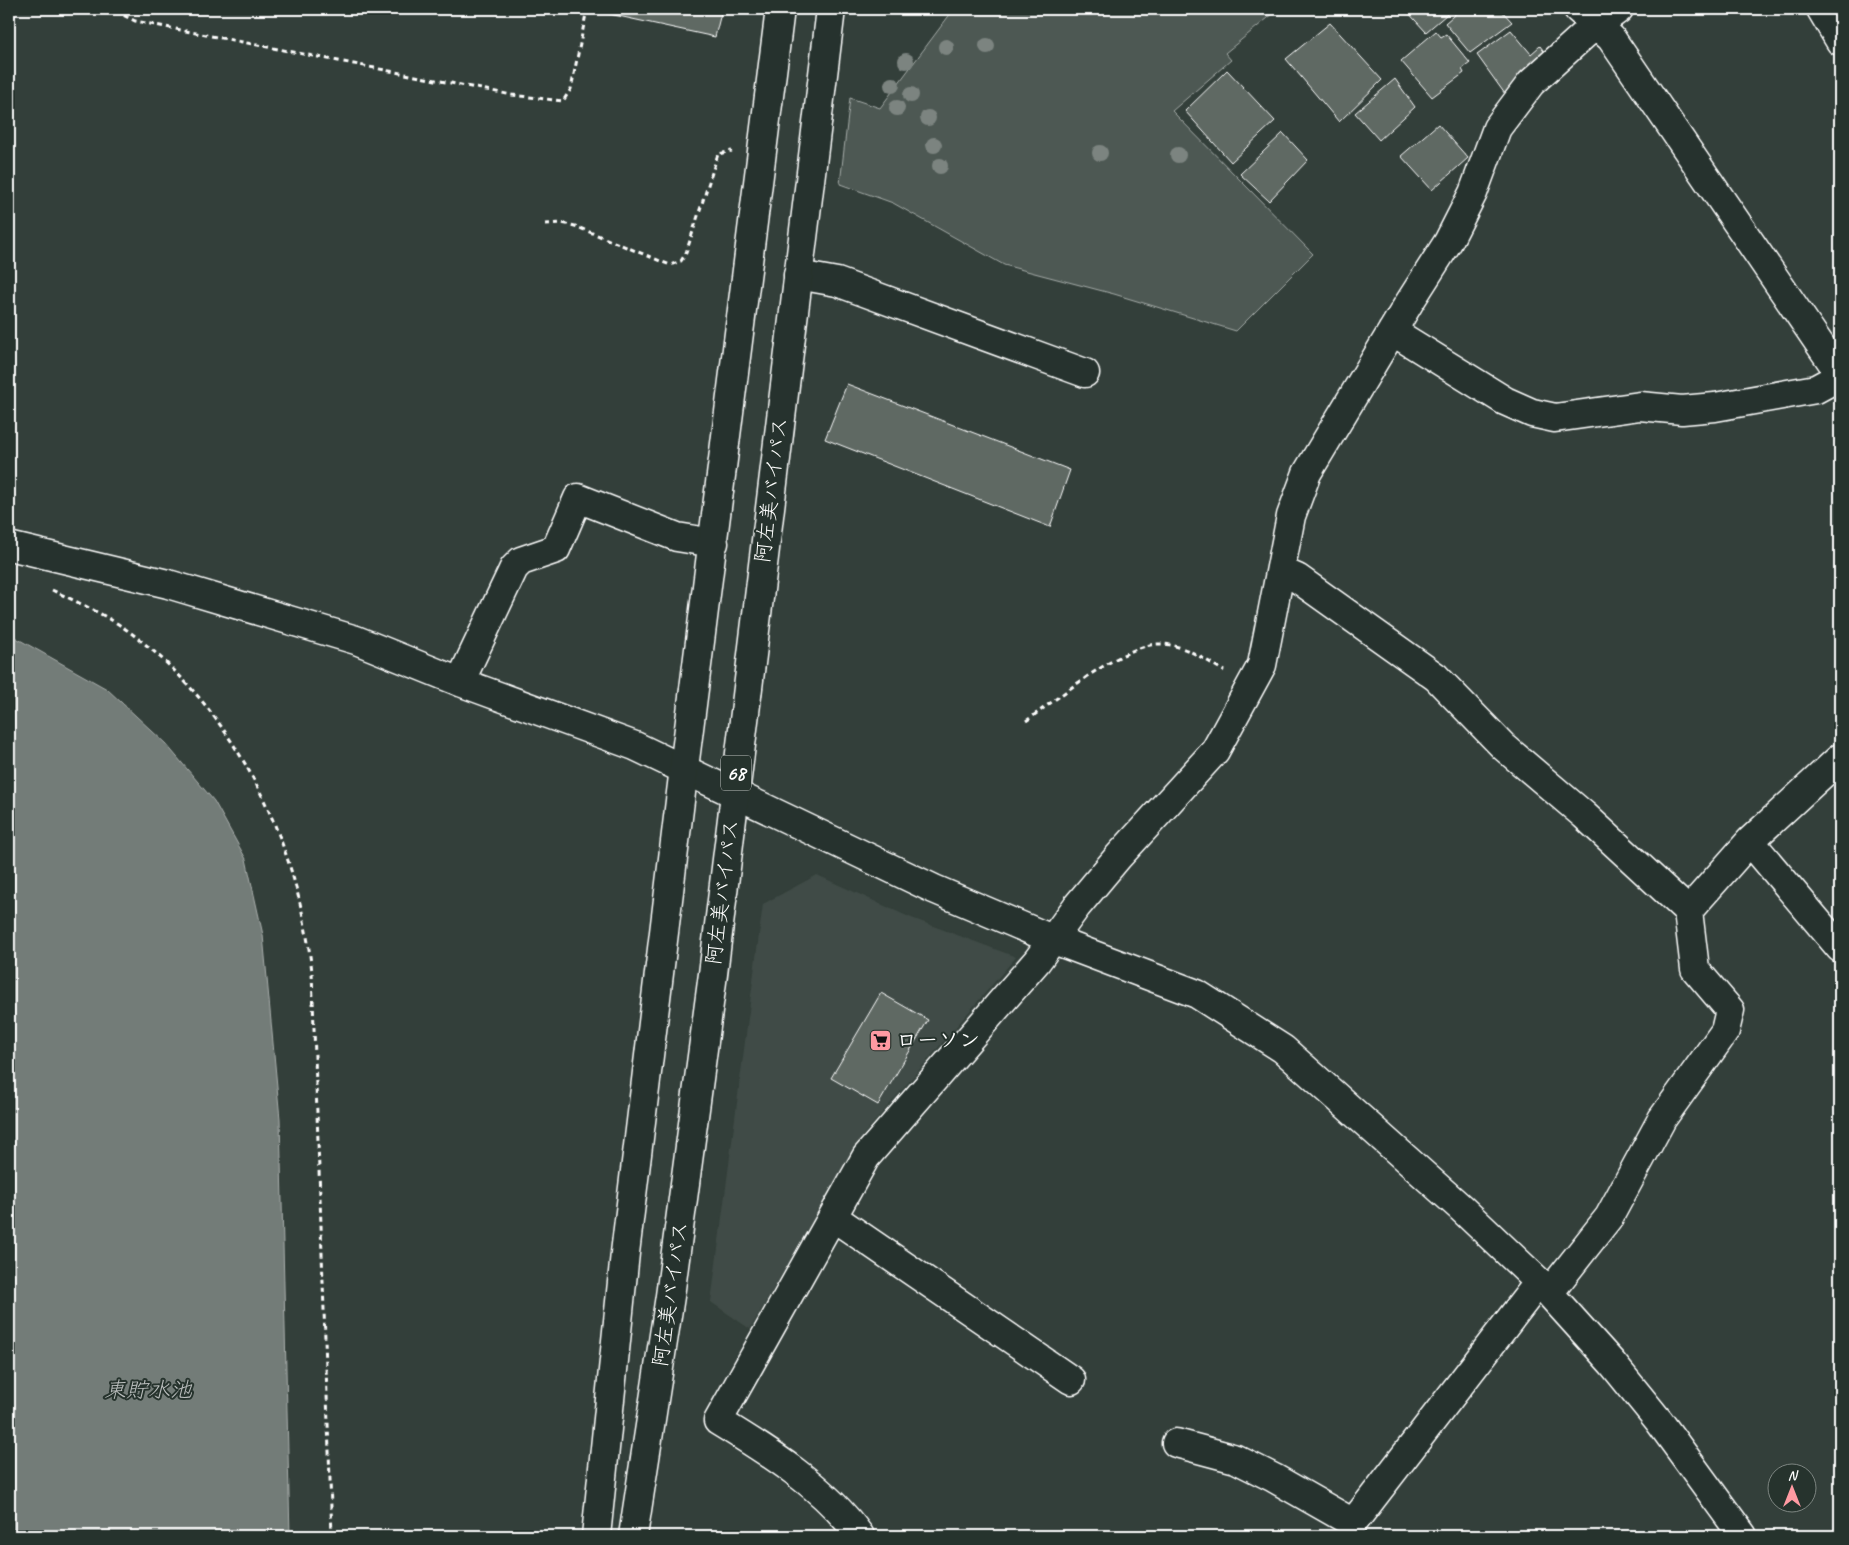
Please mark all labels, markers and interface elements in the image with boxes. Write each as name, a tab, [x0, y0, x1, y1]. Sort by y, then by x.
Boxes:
street label: 阿左美バイパス	[749, 416, 793, 564]
road number: 68	[721, 756, 751, 790]
street label: 阿左美バイパス	[700, 818, 744, 966]
place label: ローソン	[896, 1027, 980, 1053]
supermarket icon: ローソン	[868, 1028, 892, 1052]
street label: 阿左美バイパス	[647, 1220, 693, 1368]
water label: 東貯水池	[104, 1376, 193, 1404]
north arrow	[1766, 1462, 1816, 1512]
text: N	[1788, 1467, 1799, 1484]

